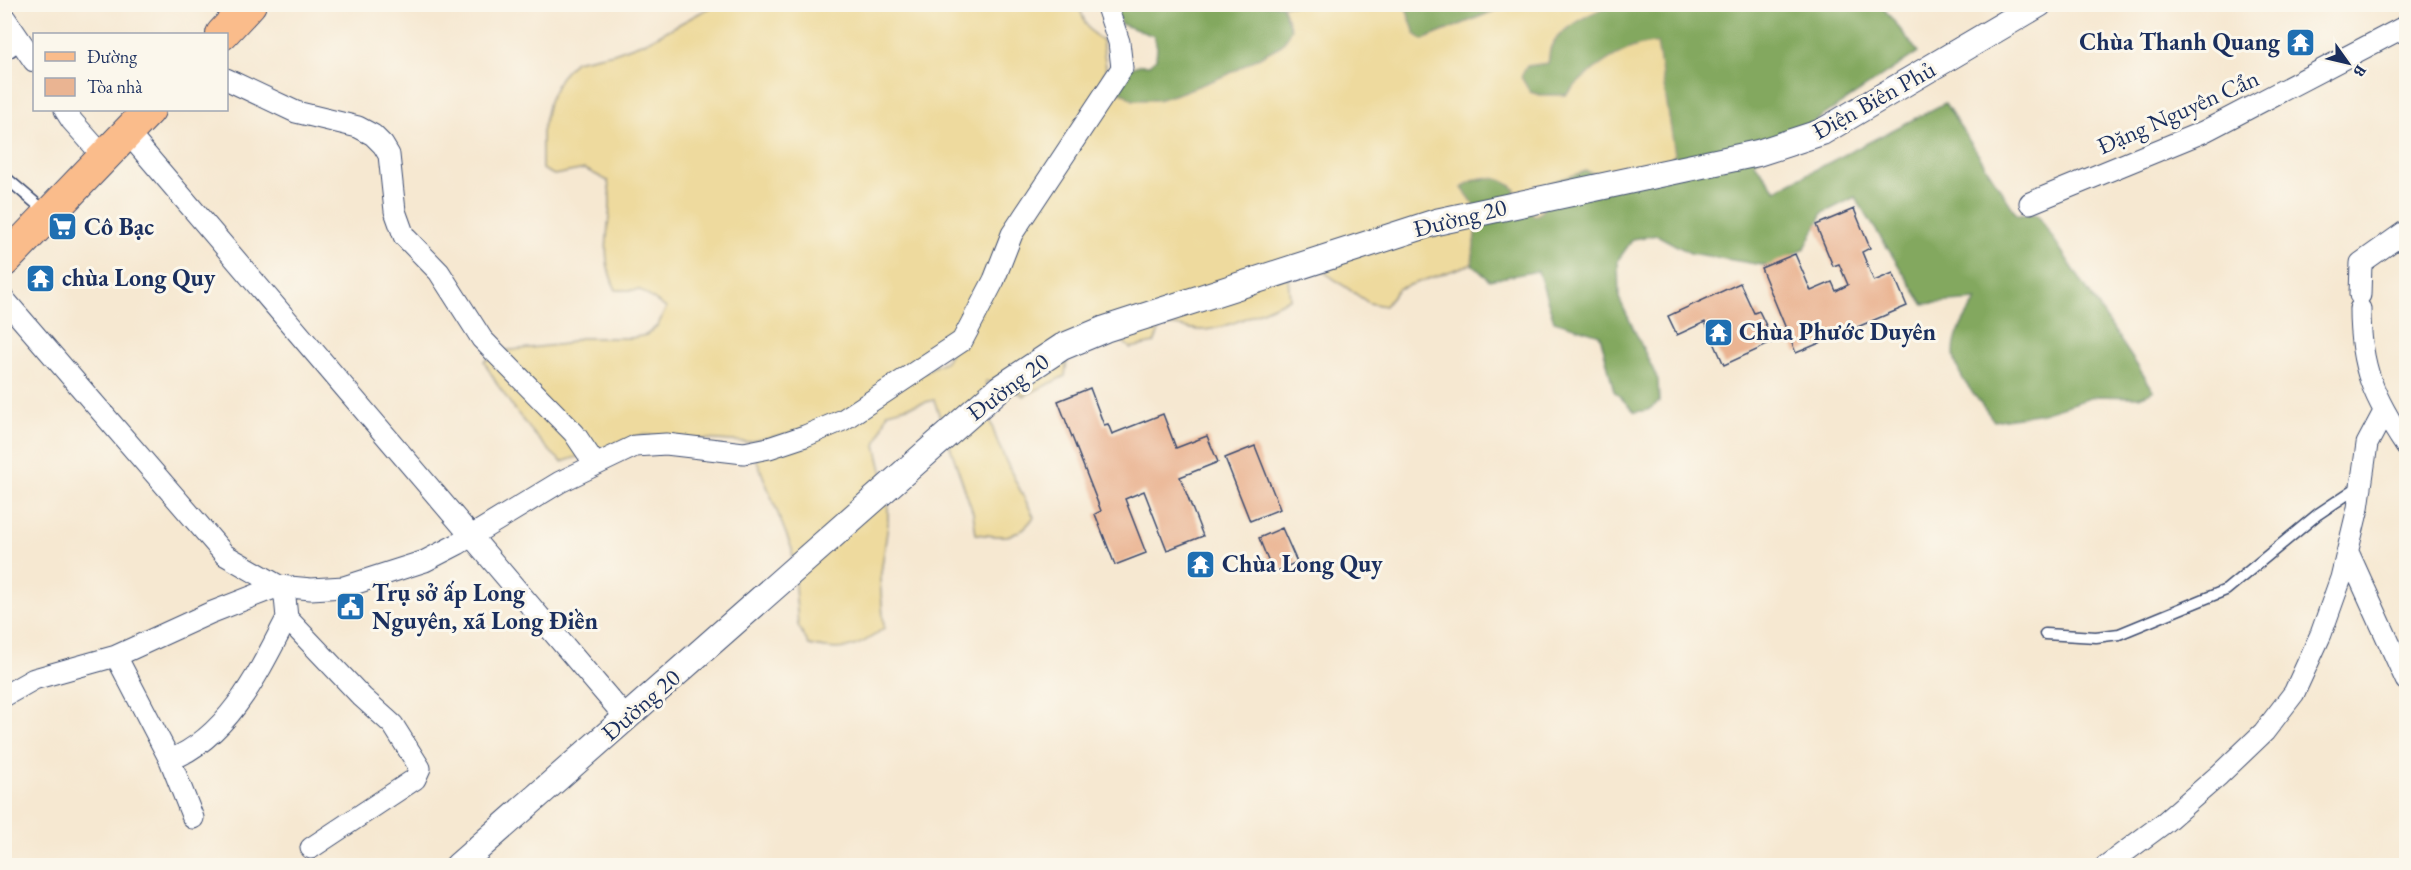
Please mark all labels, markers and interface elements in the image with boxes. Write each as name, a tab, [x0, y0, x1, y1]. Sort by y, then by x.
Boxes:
place label: Chùa Thanh Quang	[2079, 26, 2281, 58]
temple icon: Chùa Thanh Quang	[2285, 26, 2317, 58]
legend	[33, 33, 228, 111]
north arrow	[2318, 33, 2378, 93]
text: Đường	[87, 45, 137, 68]
street label: Điện Biên Phủ	[1807, 53, 1941, 146]
text: B	[2349, 61, 2372, 81]
street label: Đặng Nguyên Cẩn	[2092, 62, 2264, 161]
text: Tòa nhà	[87, 75, 143, 98]
street label: Đường 20	[1410, 191, 1510, 244]
supermarket icon: Cô Bạc	[47, 211, 79, 243]
place label: Cô Bạc	[84, 211, 154, 242]
temple icon: chùa Long Quy	[25, 262, 57, 294]
place label: chùa Long Quy	[62, 262, 216, 294]
temple icon: Chùa Phước Duyên	[1702, 316, 1734, 348]
place label: Chùa Phước Duyên	[1739, 316, 1937, 348]
street label: Đường 20	[961, 346, 1055, 427]
temple icon: Chùa Long Quy	[1185, 548, 1217, 580]
place label: Chùa Long Quy	[1222, 548, 1383, 580]
place label: Trụ sở ấp Long Nguyên, xã Long Điền	[372, 577, 599, 637]
public building icon: Trụ sở ấp Long Nguyên, xã Long Điền	[335, 591, 367, 623]
street label: Đường 20	[595, 662, 687, 747]

